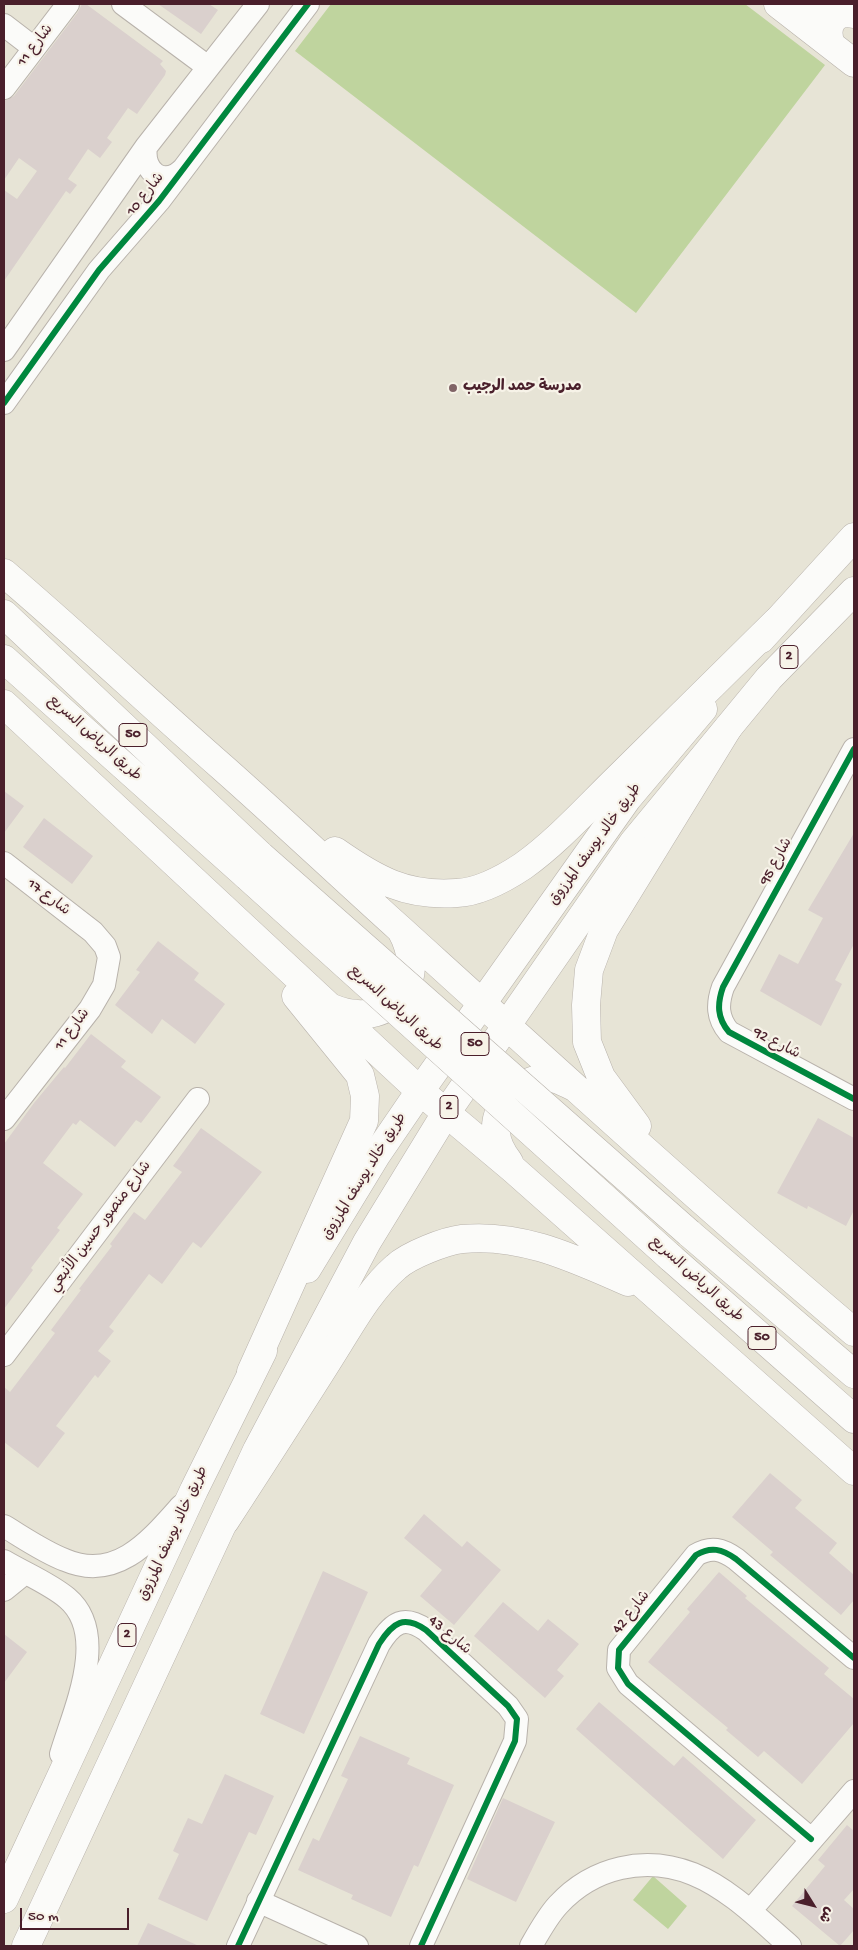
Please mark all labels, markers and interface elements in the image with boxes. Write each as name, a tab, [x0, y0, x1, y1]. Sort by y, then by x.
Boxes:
street label: شارع 11	[14, 21, 58, 71]
street label: شارع 10	[123, 170, 169, 220]
place label: مدرسة حمد الرجيب	[463, 379, 582, 397]
marker: مدرسة حمد الرجيب	[447, 382, 459, 394]
road number: 2	[780, 646, 798, 669]
street label: طريق الرياض السريع	[43, 692, 145, 786]
road number: 50	[119, 724, 147, 746]
street label: طريق خالد يوسف المرزوق	[546, 780, 646, 910]
street label: شارع 95	[757, 835, 797, 889]
street label: شارع 17	[23, 876, 73, 920]
street label: طريق الرياض السريع	[344, 962, 446, 1056]
street label: شارع 11	[51, 1005, 95, 1055]
street label: شارع 92	[749, 1024, 803, 1064]
road number: 50	[461, 1032, 489, 1056]
road number: 2	[440, 1096, 458, 1118]
street label: طريق خالد يوسف المرزوق	[319, 1110, 411, 1244]
street label: شارع منصور حسين الأنبعي	[46, 1158, 156, 1296]
street label: طريق الرياض السريع	[645, 1233, 747, 1327]
road number: 50	[748, 1326, 776, 1350]
street label: طريق خالد يوسف المرزوق	[135, 1464, 213, 1604]
street label: شارع 42	[609, 1588, 655, 1638]
street label: شارع 43	[424, 1613, 474, 1659]
road number: 2	[118, 1624, 136, 1646]
north arrow	[788, 1880, 838, 1930]
scale bar	[22, 1898, 131, 1930]
text: ش	[814, 1903, 837, 1925]
text: 50 m	[28, 1908, 59, 1926]

